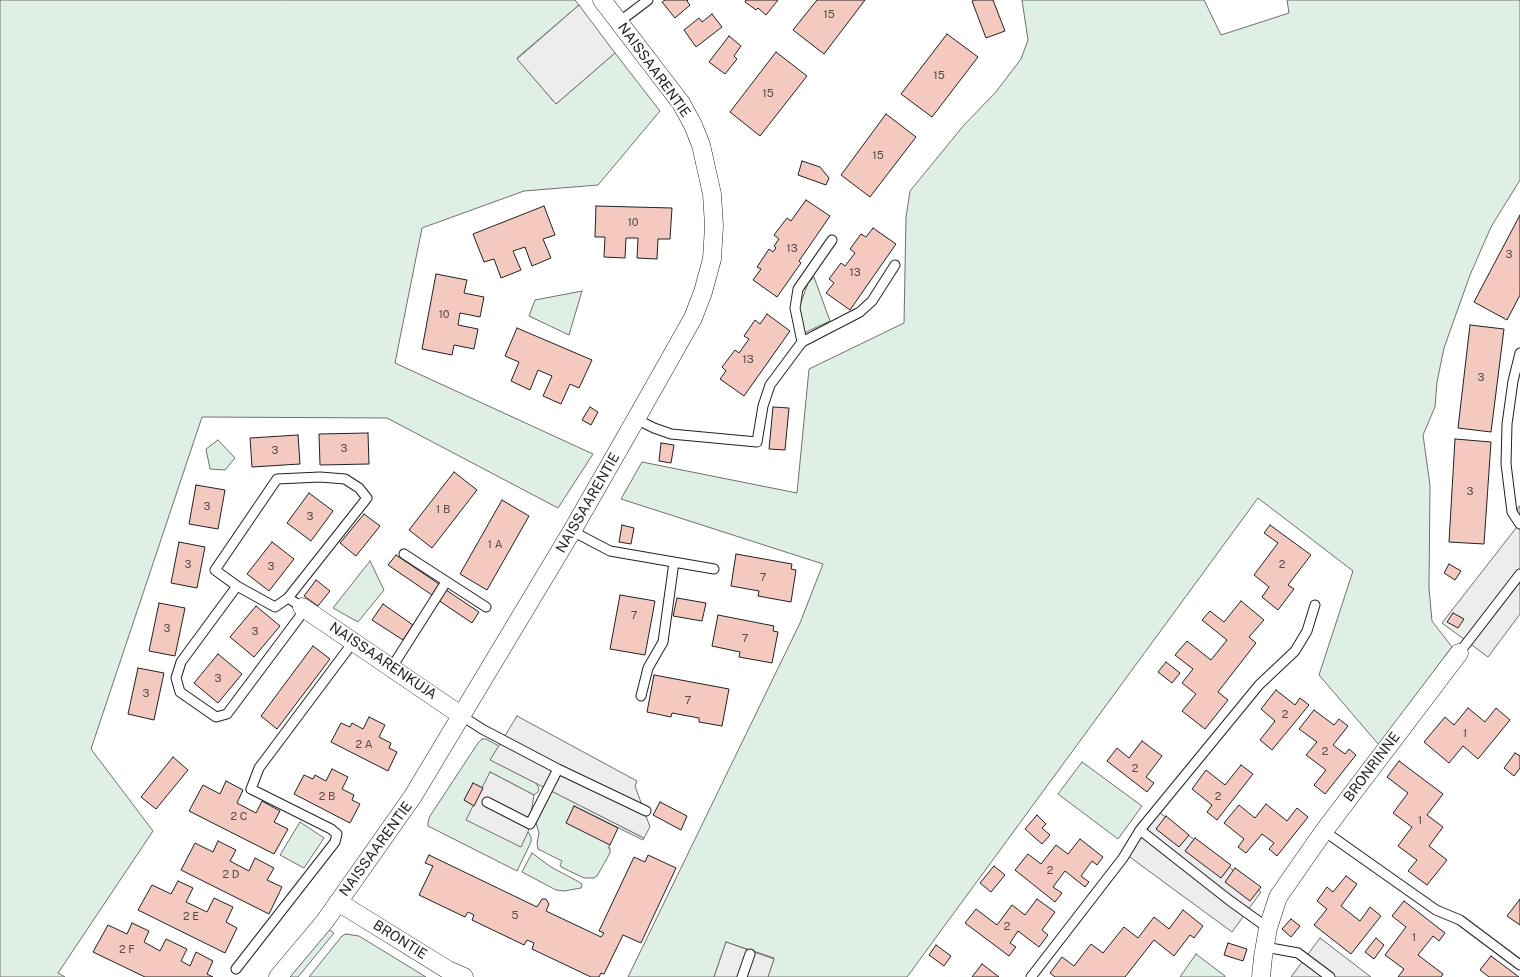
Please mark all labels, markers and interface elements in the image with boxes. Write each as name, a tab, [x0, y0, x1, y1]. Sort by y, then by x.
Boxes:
house number: 15	[823, 8, 835, 22]
street label: NAISSAARENTIE	[614, 19, 694, 121]
house number: 15	[933, 69, 945, 83]
house number: 15	[762, 87, 774, 101]
house number: 15	[872, 149, 884, 163]
house number: 10	[627, 216, 639, 230]
house number: 13	[786, 242, 798, 256]
house number: 3	[1506, 248, 1512, 262]
house number: 13	[849, 266, 861, 280]
house number: 10	[438, 308, 450, 322]
house number: 13	[742, 353, 754, 367]
house number: 3	[1478, 371, 1484, 385]
house number: 3	[341, 442, 347, 456]
house number: 3	[272, 444, 278, 458]
street label: NAISSAARENTIE	[553, 450, 623, 556]
house number: 3	[1467, 485, 1473, 499]
house number: 3	[204, 500, 210, 514]
house number: 1 B	[436, 503, 450, 517]
house number: 3	[307, 510, 313, 524]
house number: 1 A	[488, 538, 502, 552]
house number: 3	[185, 558, 191, 572]
house number: 2	[1279, 558, 1285, 572]
house number: 3	[268, 560, 274, 574]
house number: 7	[760, 571, 766, 585]
house number: 7	[631, 609, 637, 623]
street label: NAISSAARENKUJA	[326, 619, 440, 703]
house number: 3	[164, 622, 170, 636]
house number: 3	[252, 625, 258, 639]
house number: 7	[742, 632, 748, 646]
house number: 3	[215, 672, 221, 686]
house number: 3	[143, 687, 149, 701]
house number: 7	[685, 694, 691, 708]
house number: 2	[1282, 708, 1288, 722]
house number: 1	[1463, 727, 1467, 741]
street label: BRONRINNE	[1340, 729, 1404, 805]
house number: 2 A	[355, 738, 373, 752]
house number: 2	[1322, 745, 1328, 759]
house number: 2	[1132, 762, 1138, 776]
house number: 2 B	[319, 790, 335, 804]
house number: 2	[1215, 790, 1221, 804]
street label: NAISSAARENTIE	[336, 798, 416, 900]
house number: 2 C	[231, 810, 247, 824]
house number: 1	[1418, 814, 1422, 828]
house number: 2	[1047, 864, 1053, 878]
house number: 2 D	[223, 868, 239, 882]
house number: 5	[511, 909, 519, 923]
house number: 2 E	[183, 910, 199, 924]
street label: BRONTIE	[370, 917, 430, 963]
house number: 2	[1004, 920, 1010, 934]
house number: 1	[1412, 931, 1416, 945]
house number: 2 F	[119, 943, 135, 957]

